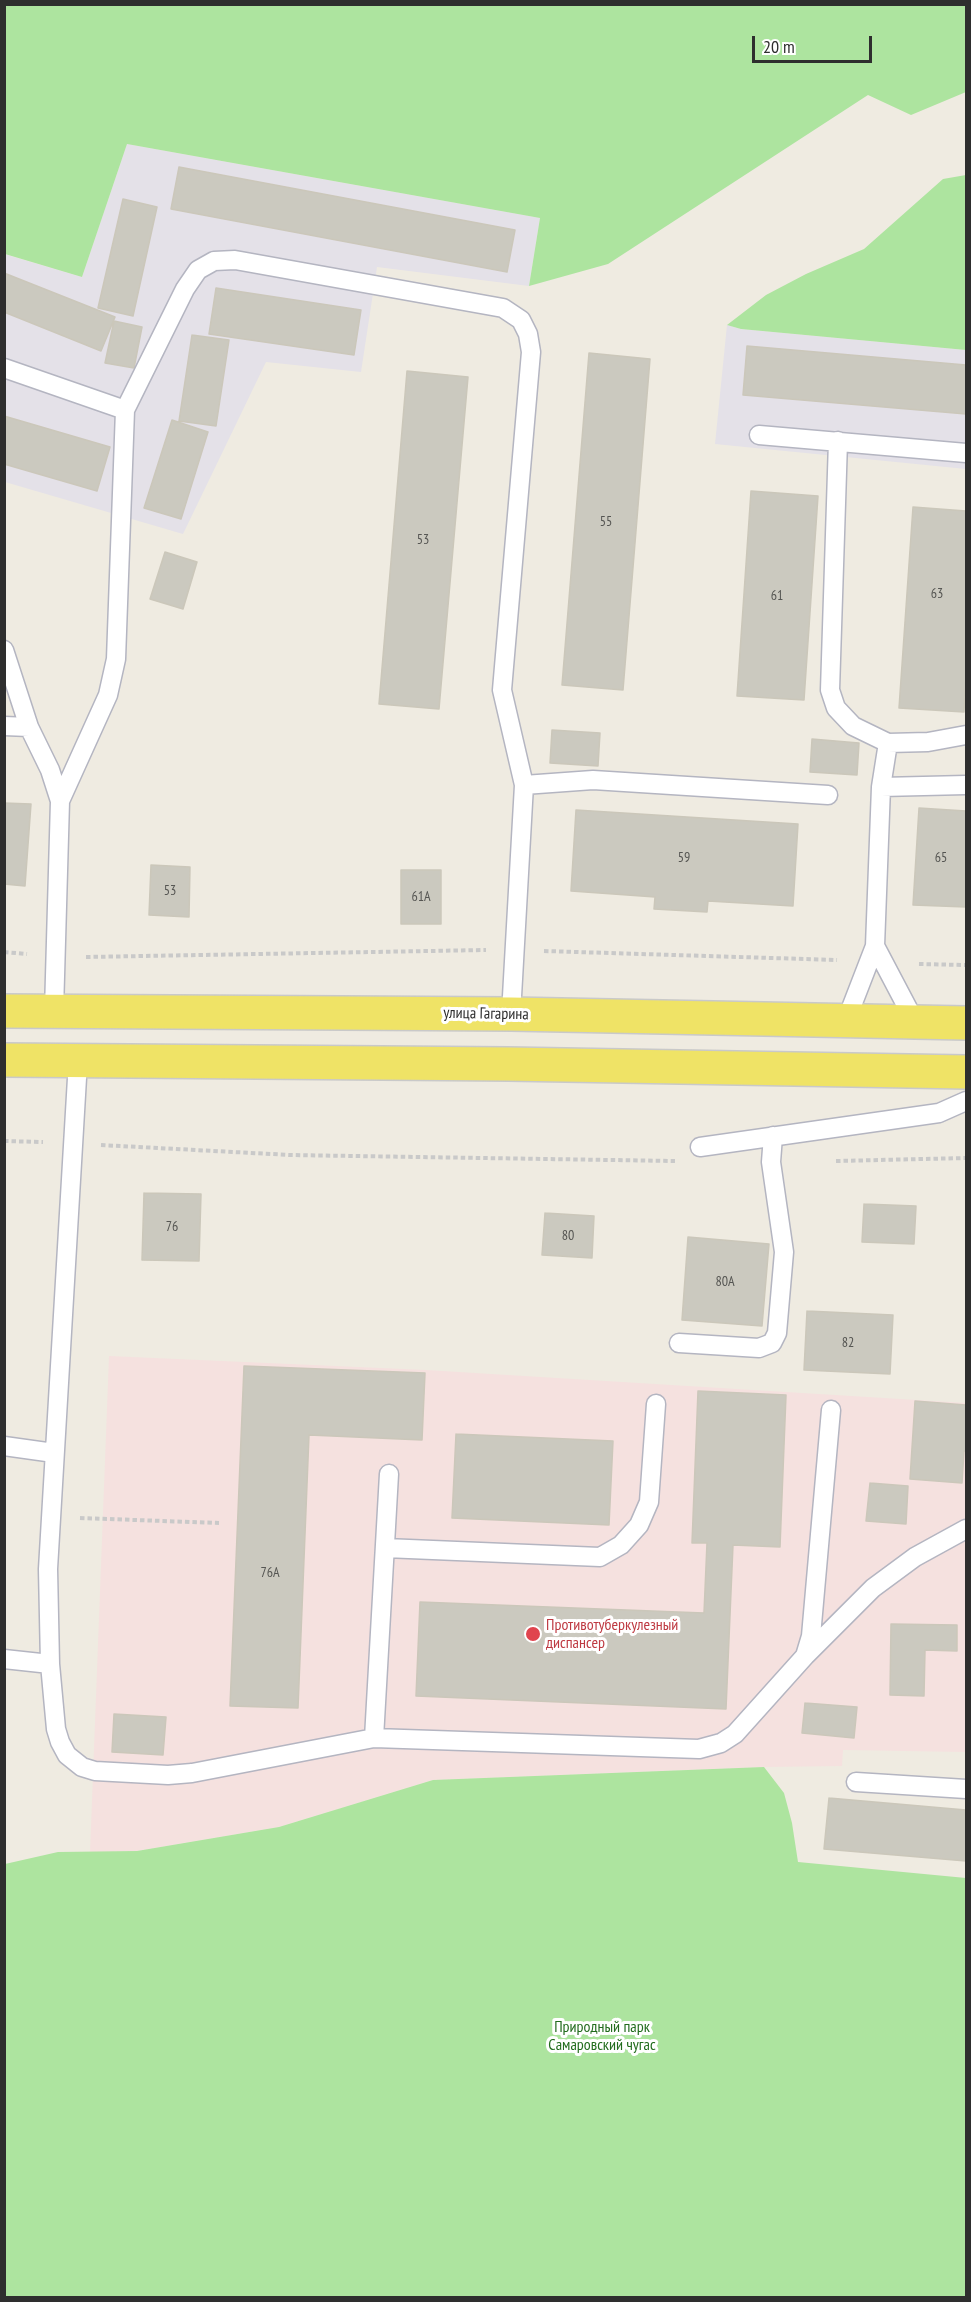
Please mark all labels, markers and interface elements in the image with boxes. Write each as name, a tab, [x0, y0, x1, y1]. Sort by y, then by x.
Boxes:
scale bar	[755, 24, 875, 62]
text: 20 m	[763, 35, 795, 58]
house number: 55	[600, 514, 612, 530]
house number: 53	[417, 532, 429, 548]
house number: 63	[931, 586, 943, 602]
house number: 61	[771, 588, 783, 604]
house number: 59	[678, 850, 690, 866]
house number: 65	[935, 850, 947, 866]
house number: 53	[164, 883, 176, 899]
house number: 61А	[411, 889, 431, 905]
street label: улица Гагарина	[443, 1004, 529, 1024]
house number: 76	[166, 1219, 178, 1235]
house number: 80	[562, 1228, 574, 1244]
house number: 80А	[715, 1274, 735, 1290]
house number: 82	[842, 1335, 854, 1351]
house number: 76А	[260, 1565, 280, 1581]
place label: Противотуберкулезный диспансер	[546, 1615, 678, 1653]
marker: Противотуберкулезный диспансер	[524, 1625, 542, 1643]
park label: Природный парк Самаровский чугас	[548, 2017, 656, 2055]

